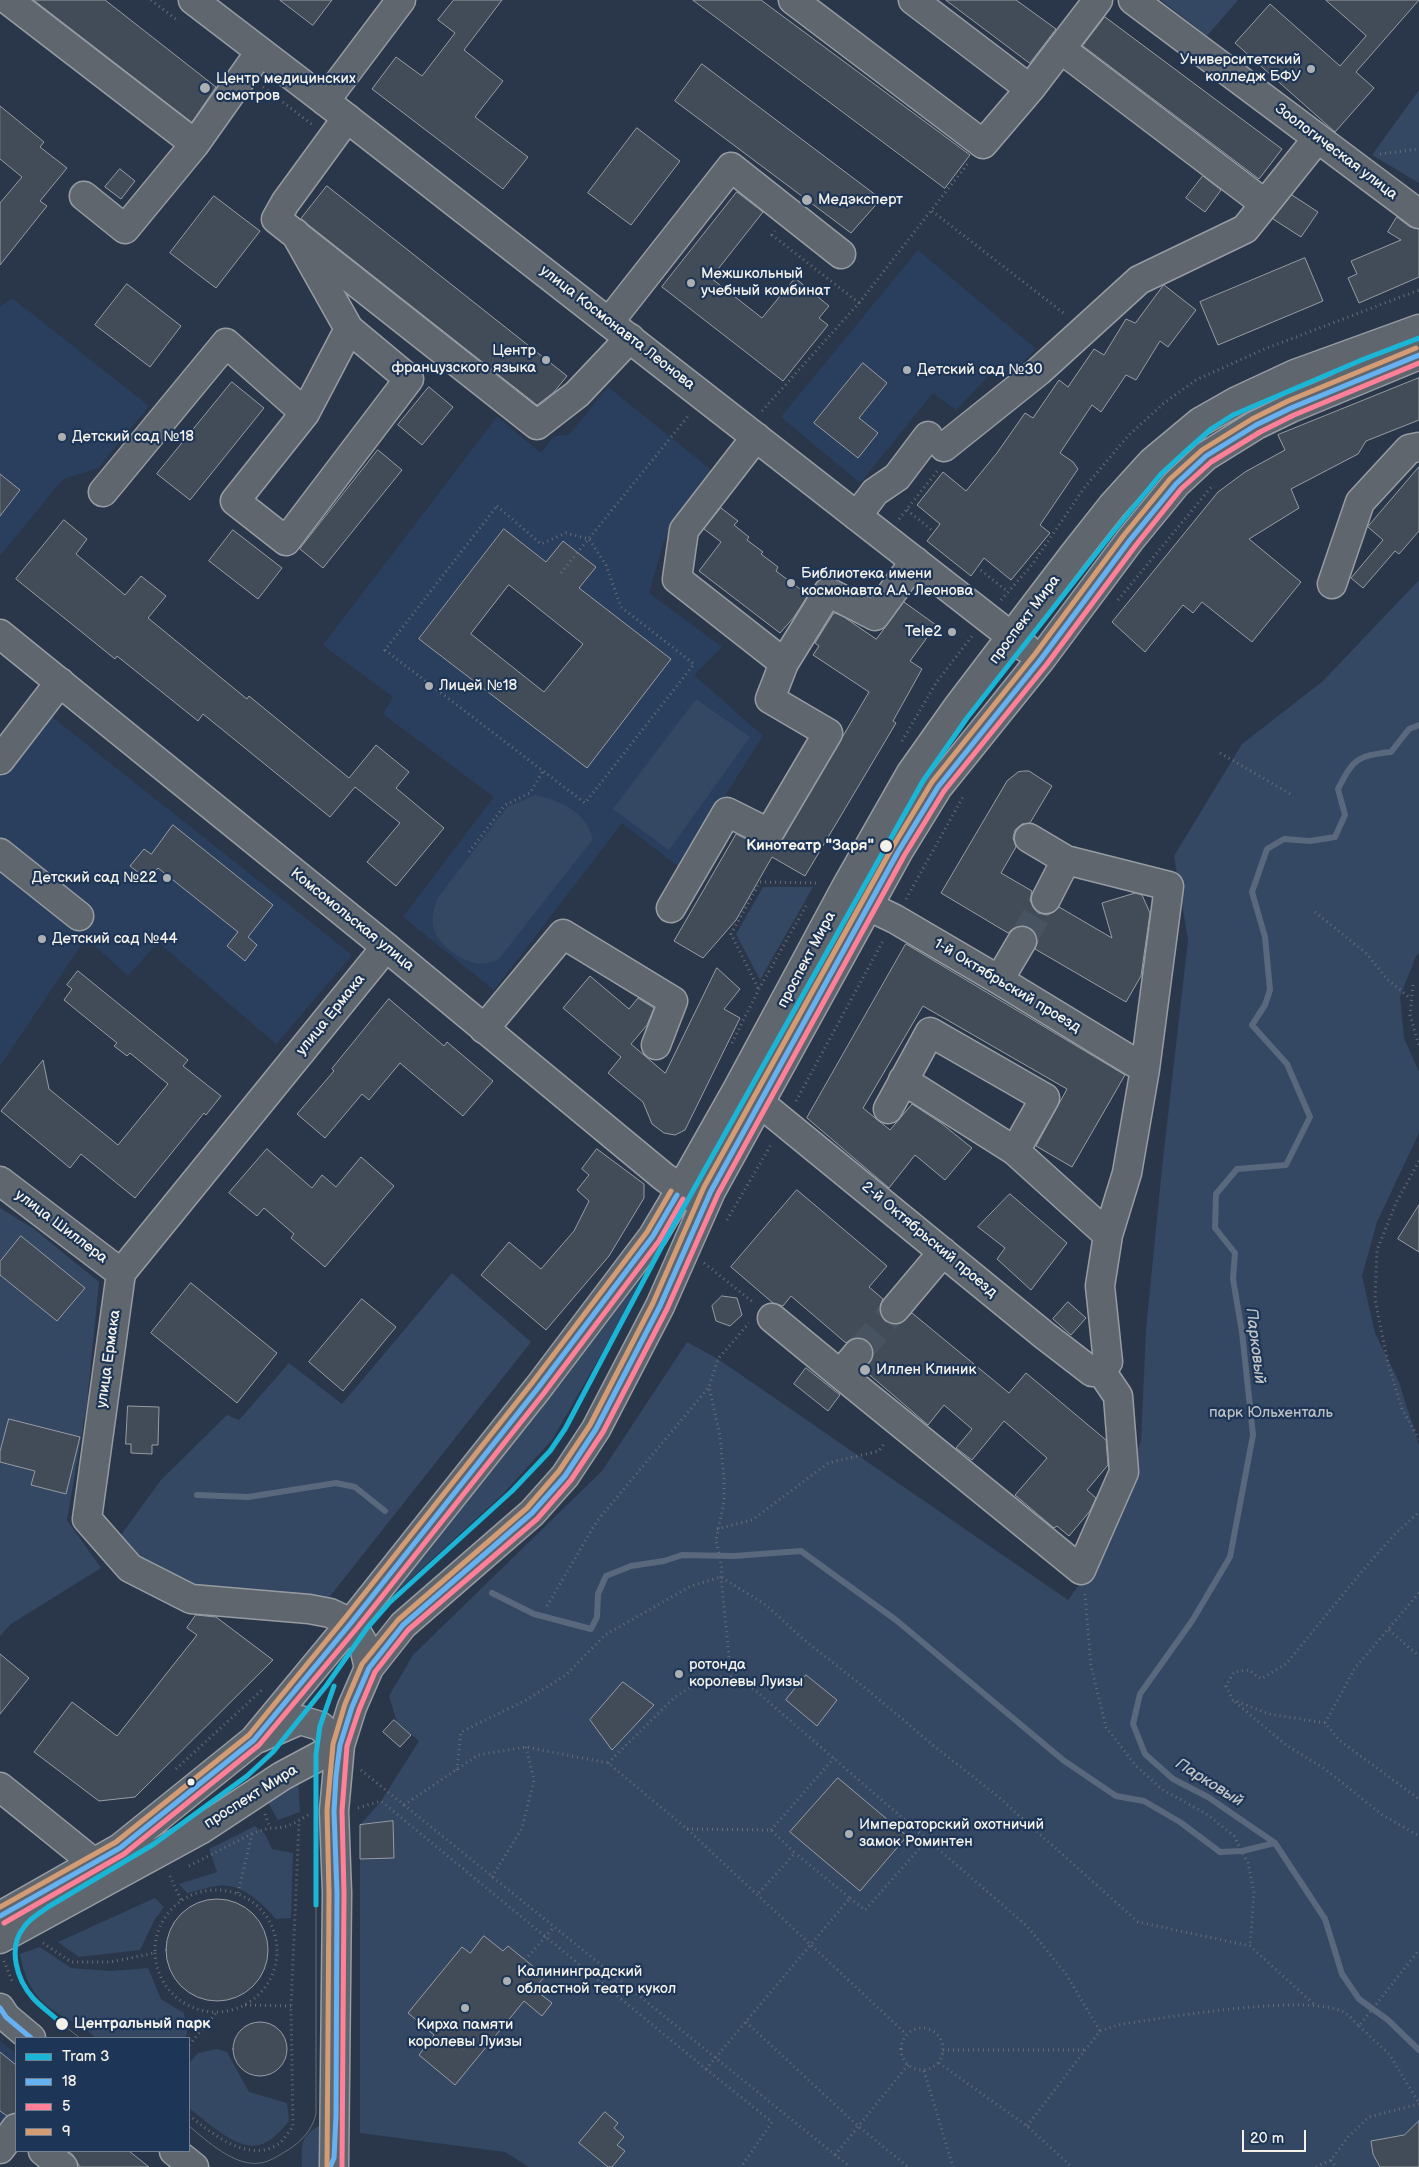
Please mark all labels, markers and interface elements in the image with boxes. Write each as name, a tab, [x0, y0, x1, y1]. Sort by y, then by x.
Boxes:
place label: Университетский колледж БФУ	[1180, 51, 1301, 86]
marker: Университетский колледж БФУ	[1305, 63, 1317, 75]
place label: Центр медицинских осмотров	[216, 70, 356, 105]
marker: Центр медицинских осмотров	[198, 81, 212, 95]
street label: Зоологическая улица	[1271, 100, 1401, 204]
place label: Медэксперт	[818, 191, 903, 209]
marker: Медэксперт	[800, 193, 814, 207]
street label: улица Космонавта Леонова	[536, 262, 698, 394]
place label: Межшкольный учебный комбинат	[701, 265, 830, 300]
marker: Межшкольный учебный комбинат	[685, 277, 697, 289]
place label: Центр французского языка	[391, 342, 536, 377]
marker: Центр французского языка	[540, 354, 552, 366]
place label: Детский сад №30	[917, 361, 1043, 379]
marker: Детский сад №30	[901, 364, 913, 376]
place label: Детский сад №18	[72, 428, 194, 446]
marker: Детский сад №18	[56, 431, 68, 443]
place label: Библиотека имени космонавта А.А. Леонова	[801, 565, 973, 600]
street label: проспект Мира	[986, 572, 1064, 668]
marker: Библиотека имени космонавта А.А. Леонова	[785, 577, 797, 589]
place label: Tele2	[905, 623, 942, 641]
marker: Tele2	[946, 626, 958, 638]
place label: Лицей №18	[439, 677, 517, 695]
marker: Лицей №18	[423, 680, 435, 692]
place label: Кинотеатр "Заря"	[746, 837, 874, 855]
marker: Кинотеатр "Заря"	[878, 838, 894, 854]
street label: Комсомольская улица	[287, 865, 417, 975]
place label: Детский сад №22	[32, 869, 157, 887]
marker: Детский сад №22	[161, 872, 173, 884]
street label: проспект Мира	[774, 909, 840, 1011]
place label: Детский сад №44	[52, 930, 178, 948]
marker: Детский сад №44	[36, 933, 48, 945]
street label: 1-й Октябрьский проезд	[930, 935, 1084, 1037]
street label: улица Ермака	[293, 971, 369, 1059]
street label: 2-й Октябрьский проезд	[858, 1178, 1000, 1302]
street label: улица Шиллера	[11, 1186, 111, 1268]
water label: Парковый	[1241, 1307, 1269, 1385]
street label: улица Ермака	[93, 1309, 125, 1409]
place label: Иллен Клиник	[876, 1361, 976, 1379]
marker: Иллен Клиник	[858, 1363, 872, 1377]
park label: парк Юльхенталь	[1209, 1404, 1333, 1422]
place label: ротонда королевы Луизы	[689, 1656, 803, 1691]
marker: ротонда королевы Луизы	[673, 1668, 685, 1680]
water label: Парковый	[1172, 1755, 1246, 1811]
street label: проспект Мира	[201, 1761, 301, 1833]
unlabelled marker	[186, 1777, 196, 1787]
place label: Императорский охотничий замок Роминтен	[859, 1816, 1044, 1851]
marker: Императорский охотничий замок Роминтен	[843, 1828, 855, 1840]
place label: Калининградский областной театр кукол	[517, 1963, 676, 1998]
marker: Калининградский областной театр кукол	[501, 1975, 513, 1987]
marker: Кирха памяти королевы Луизы	[459, 2002, 471, 2014]
place label: Центральный парк	[74, 2015, 210, 2033]
marker: Центральный парк	[54, 2016, 70, 2032]
place label: Кирха памяти королевы Луизы	[408, 2016, 522, 2051]
legend	[15, 2037, 190, 2152]
text: Tram 3	[62, 2047, 110, 2066]
text: 18	[62, 2072, 77, 2091]
text: 5	[62, 2097, 71, 2116]
scale bar	[1244, 2120, 1308, 2152]
text: 9	[62, 2122, 71, 2141]
text: 20 m	[1250, 2129, 1284, 2148]

